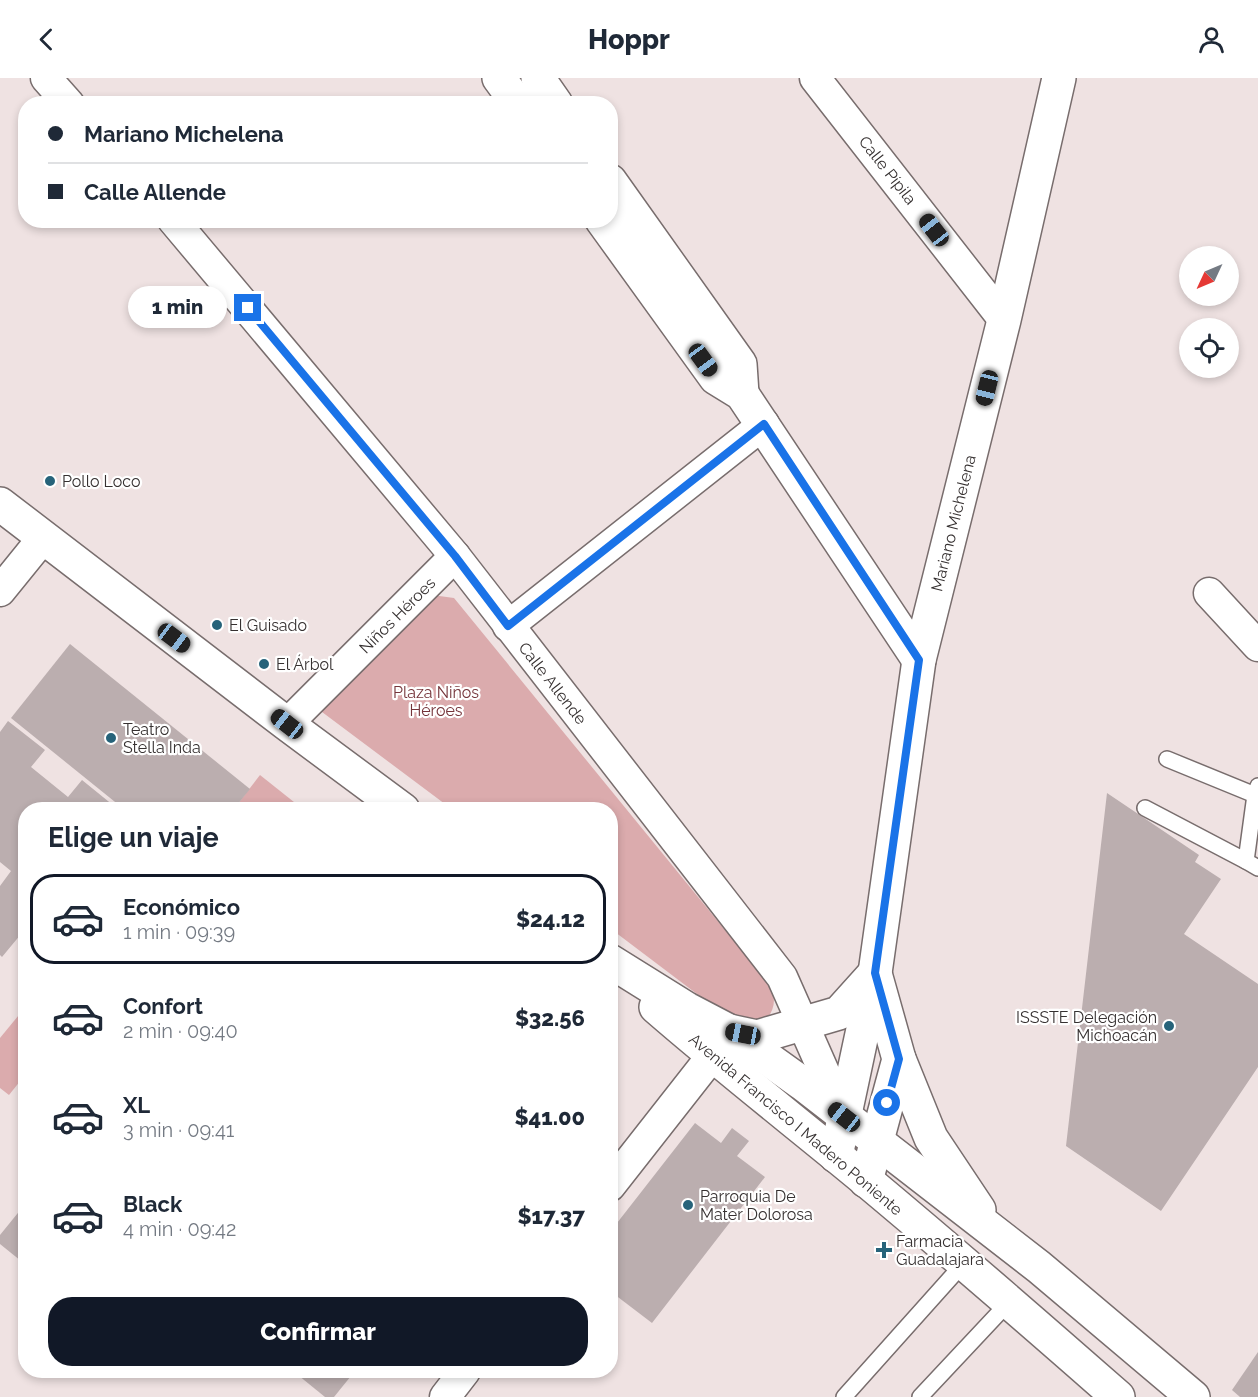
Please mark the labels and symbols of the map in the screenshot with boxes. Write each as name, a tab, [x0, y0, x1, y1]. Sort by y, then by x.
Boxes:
street label: Calle Pípila	[855, 132, 920, 208]
car	[916, 210, 952, 250]
north arrow	[1179, 246, 1239, 306]
callout: 1 min	[128, 287, 227, 329]
route end	[234, 294, 261, 321]
car	[685, 340, 721, 380]
car	[974, 368, 1000, 408]
street label: Mariano Michelena	[927, 453, 980, 593]
place label: Pollo Loco	[62, 472, 141, 491]
marker: Pollo Loco	[43, 474, 57, 488]
street label: Niños Héroes	[355, 573, 439, 657]
place label: El Guisado	[229, 616, 307, 635]
marker: El Guisado	[210, 618, 224, 632]
car	[154, 620, 194, 656]
street label: Calle Allende	[515, 638, 591, 728]
place label: El Árbol	[276, 654, 334, 674]
marker: El Árbol	[257, 657, 271, 671]
park label: Plaza Niños Héroes	[393, 683, 479, 720]
car	[267, 706, 307, 742]
place label: Teatro Stella Inda	[123, 720, 201, 757]
marker: Teatro Stella Inda	[104, 731, 118, 745]
place label: ISSSTE Delegación Michoacán	[1016, 1008, 1157, 1045]
marker: ISSSTE Delegación Michoacán	[1162, 1019, 1176, 1033]
car	[724, 1022, 762, 1046]
street label: Avenida Francisco I Madero Poniente	[685, 1029, 906, 1219]
route start	[873, 1089, 900, 1116]
car	[824, 1099, 864, 1135]
place label: Parroquia De Mater Dolorosa	[700, 1187, 813, 1224]
marker: Parroquia De Mater Dolorosa	[681, 1198, 695, 1212]
place label: Farmacia Guadalajara	[896, 1232, 984, 1269]
marker: Farmacia Guadalajara	[877, 1243, 891, 1257]

